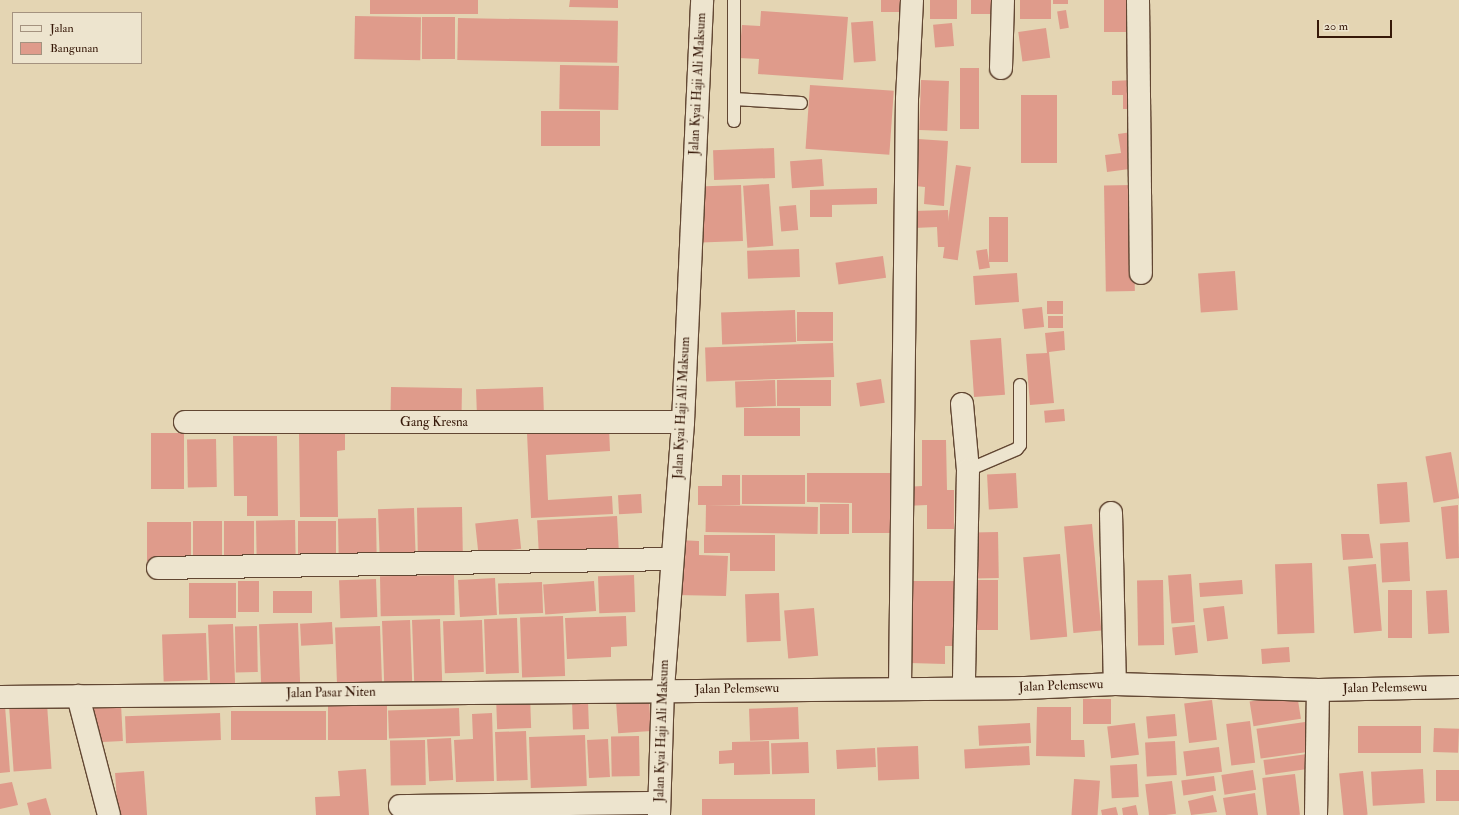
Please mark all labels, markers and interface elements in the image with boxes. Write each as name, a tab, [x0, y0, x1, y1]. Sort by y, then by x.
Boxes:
legend	[12, 12, 142, 64]
street label: Jalan Kyai Haji Ali Maksum	[686, 12, 710, 156]
scale bar	[1319, 12, 1394, 38]
text: 20 m	[1324, 19, 1348, 34]
text: Jalan	[50, 21, 74, 36]
text: Bangunan	[50, 41, 99, 56]
street label: Jalan Kyai Haji Ali Maksum	[670, 336, 694, 480]
street label: Gang Kresna	[400, 414, 468, 430]
street label: Jalan Kyai Haji Ali Maksum	[652, 660, 672, 802]
street label: Jalan Pelemsewu	[1018, 677, 1104, 695]
street label: Jalan Pelemsewu	[1343, 679, 1427, 697]
street label: Jalan Pelemsewu	[695, 680, 779, 698]
street label: Jalan Pasar Niten	[286, 684, 376, 702]

